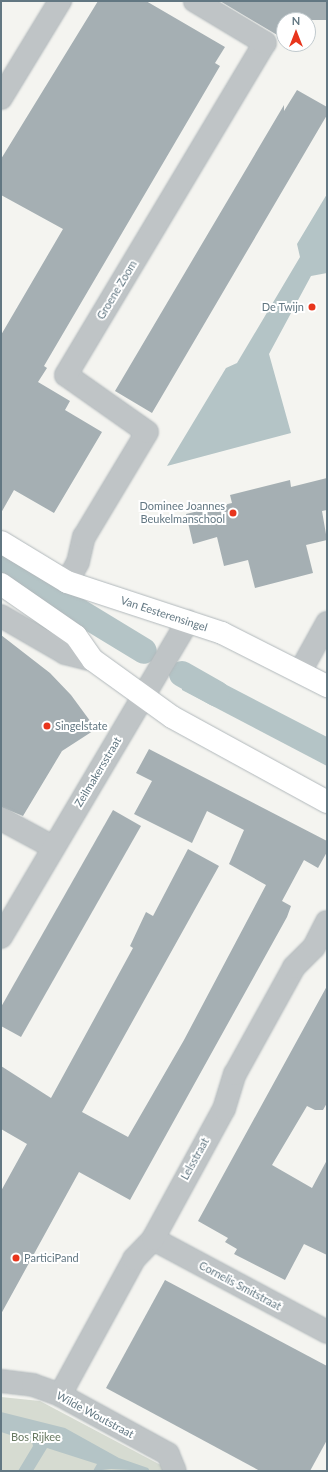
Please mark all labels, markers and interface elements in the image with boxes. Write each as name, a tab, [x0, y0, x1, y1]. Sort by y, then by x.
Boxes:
north arrow	[276, 12, 316, 52]
text: N	[292, 14, 300, 27]
street label: Groene Zoom	[94, 258, 140, 322]
place label: De Twijn	[261, 300, 304, 314]
marker: De Twijn	[307, 302, 317, 312]
place label: Dominee Joannes Beukelmanschool	[139, 500, 225, 526]
marker: Dominee Joannes Beukelmanschool	[228, 508, 238, 518]
street label: Van Eesterensingel	[119, 594, 209, 634]
place label: Singelstate	[55, 719, 108, 733]
marker: Singelstate	[42, 721, 52, 731]
street label: Zeilmakersstraat	[72, 735, 124, 809]
street label: Lelsstraat	[178, 1136, 212, 1182]
place label: ParticiPand	[24, 1251, 79, 1265]
marker: ParticiPand	[11, 1253, 21, 1263]
street label: Cornelis Smitstraat	[197, 1259, 283, 1313]
street label: Wilde Woutstraat	[54, 1389, 136, 1441]
park label: Bos Rijkee	[11, 1430, 61, 1444]

